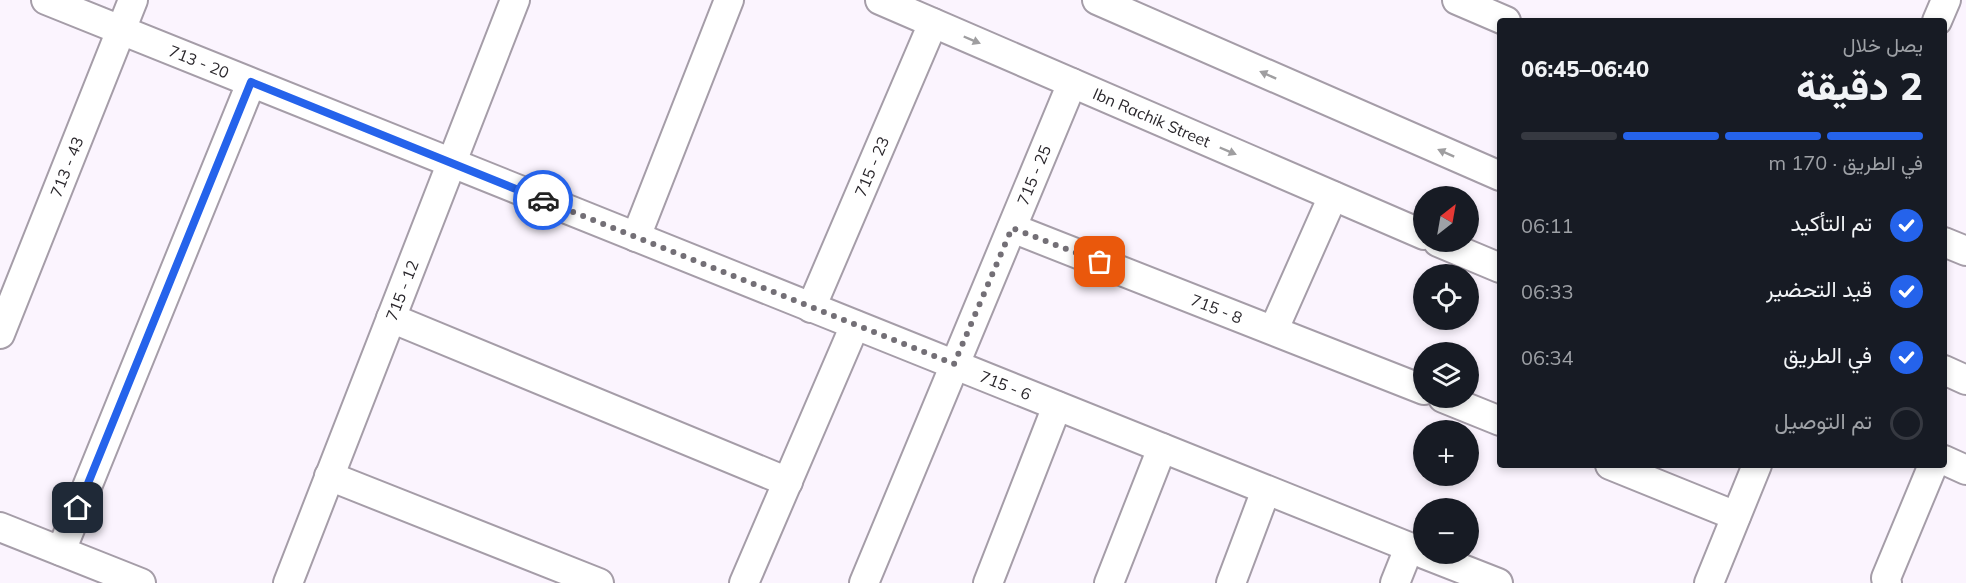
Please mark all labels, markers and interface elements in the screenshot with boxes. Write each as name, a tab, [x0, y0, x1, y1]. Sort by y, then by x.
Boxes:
text: يصل خلال	[1843, 32, 1923, 57]
one-way arrow	[963, 35, 981, 45]
street label: 713 - 20	[166, 40, 232, 83]
text: 06:40–06:45	[1521, 55, 1649, 83]
text: 2 دقيقة	[1796, 61, 1923, 110]
one-way arrow	[1259, 70, 1276, 79]
street label: Ibn Rachik Street	[1090, 83, 1214, 152]
street label: 715 - 23	[850, 133, 893, 199]
street label: 713 - 43	[46, 134, 88, 200]
street label: 715 - 25	[1012, 142, 1055, 208]
one-way arrow	[1219, 147, 1237, 156]
one-way arrow	[1438, 148, 1455, 157]
text: في الطريق · 170 m	[1769, 150, 1923, 175]
courier	[513, 170, 573, 230]
icon: car	[527, 184, 560, 217]
north arrow	[1413, 186, 1479, 252]
map controls	[1413, 186, 1479, 564]
text: تم التأكيد	[1791, 209, 1872, 237]
icon: check	[1890, 209, 1923, 242]
text: 06:11	[1521, 213, 1574, 238]
pin	[1074, 236, 1125, 287]
icon: bag	[1083, 245, 1116, 278]
street label: 715 - 12	[381, 257, 423, 324]
button: locate	[1413, 264, 1479, 330]
text: قيد التحضير	[1766, 275, 1872, 303]
icon: check	[1890, 275, 1923, 308]
text: 06:33	[1521, 279, 1574, 304]
street label: 715 - 8	[1188, 289, 1245, 328]
text: في الطريق	[1783, 341, 1872, 369]
icon: check	[1890, 341, 1923, 374]
button: layers	[1413, 342, 1479, 408]
text: 06:34	[1521, 345, 1574, 370]
street label: 715 - 6	[977, 366, 1034, 404]
text: تم التوصيل	[1775, 407, 1872, 435]
button: +	[1413, 420, 1479, 486]
pin	[52, 482, 103, 533]
icon: home	[61, 491, 94, 524]
button: −	[1413, 498, 1479, 564]

